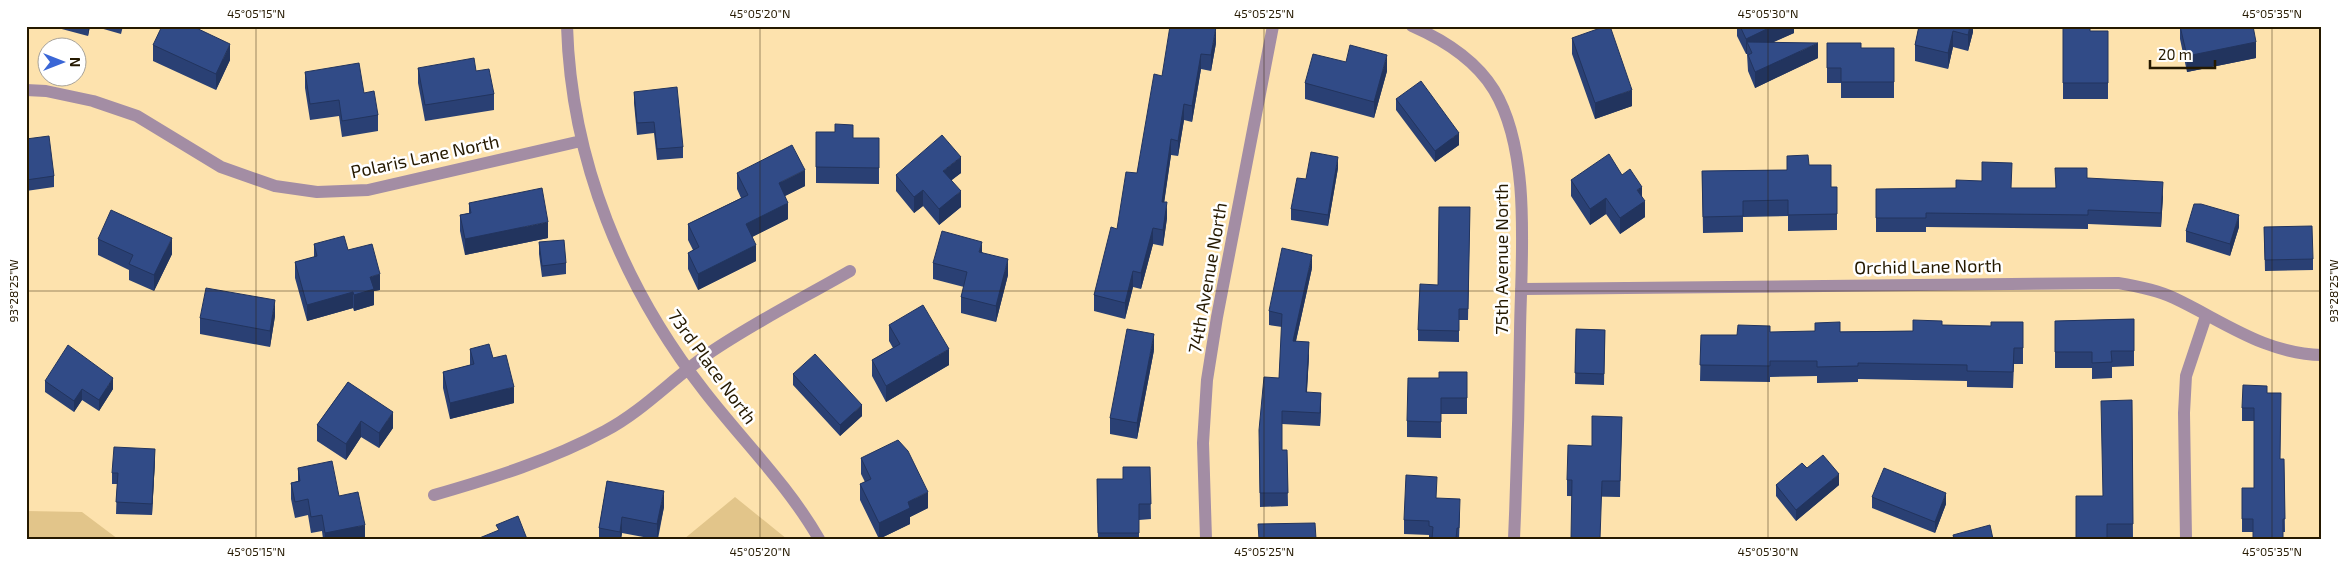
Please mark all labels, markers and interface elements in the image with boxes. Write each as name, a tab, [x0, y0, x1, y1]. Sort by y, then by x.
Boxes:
text: 45°05'15"N	[227, 6, 285, 20]
text: 45°05'20"N	[729, 6, 791, 20]
text: 45°05'25"N	[1234, 6, 1294, 20]
text: 45°05'30"N	[1738, 6, 1798, 20]
text: 45°05'35"N	[2242, 6, 2302, 20]
north arrow	[38, 38, 88, 88]
scale bar	[2150, 38, 2216, 70]
text: 20 m	[2158, 45, 2192, 63]
text: N	[67, 57, 84, 67]
street label: Polaris Lane North	[348, 130, 501, 183]
street label: 75th Avenue North	[1490, 183, 1512, 335]
street label: 74th Avenue North	[1183, 201, 1231, 355]
street label: Orchid Lane North	[1854, 254, 2002, 278]
text: 93°28'25"W	[6, 259, 20, 323]
text: 93°28'25"W	[2326, 259, 2340, 323]
street label: 73rd Place North	[664, 305, 762, 428]
text: 45°05'15"N	[227, 544, 285, 558]
text: 45°05'20"N	[729, 544, 791, 558]
text: 45°05'25"N	[1234, 544, 1294, 558]
text: 45°05'30"N	[1738, 544, 1798, 558]
text: 45°05'35"N	[2242, 544, 2302, 558]

